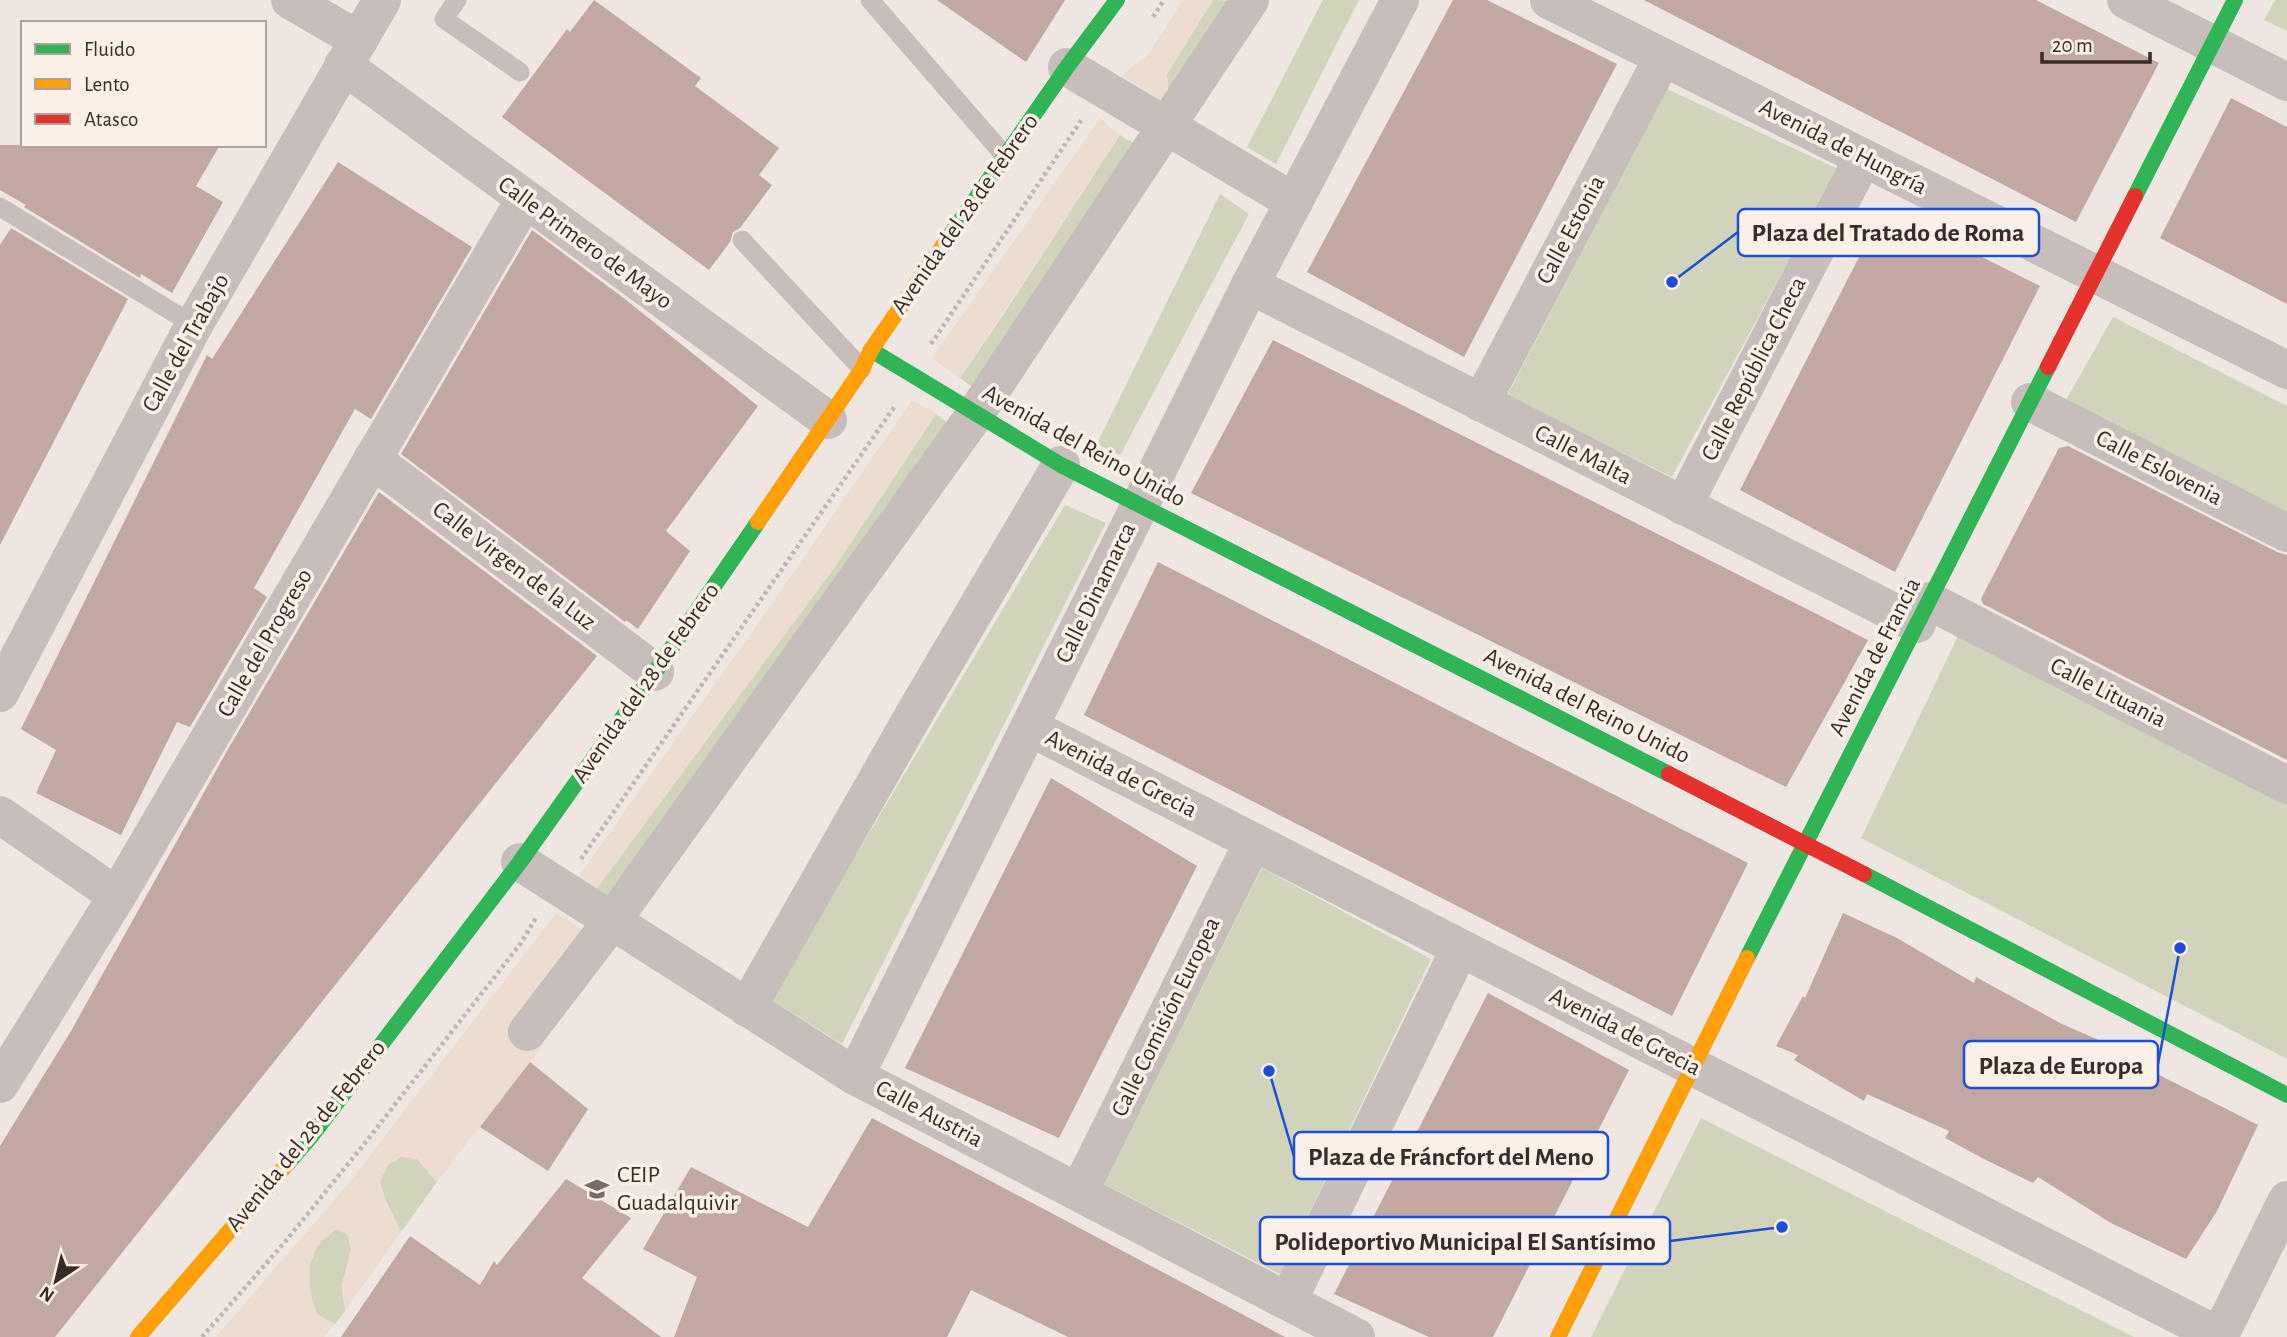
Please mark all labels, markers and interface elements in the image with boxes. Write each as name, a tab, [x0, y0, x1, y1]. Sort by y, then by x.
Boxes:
legend	[21, 21, 266, 147]
scale bar	[2042, 21, 2150, 65]
text: 20 m	[2052, 35, 2093, 56]
text: Fluido	[84, 39, 135, 60]
text: Lento	[84, 74, 130, 95]
street label: Avenida de Hungría	[1755, 94, 1931, 200]
text: Atasco	[84, 109, 138, 130]
street label: Avenida del 28 de Febrero	[887, 110, 1043, 318]
street label: Calle Primero de Mayo	[494, 172, 676, 314]
street label: Calle Estonia	[1532, 172, 1610, 288]
callout: Plaza del Tratado de Roma	[1738, 209, 2039, 256]
text: Plaza del Tratado de Roma	[1752, 220, 2024, 246]
street label: Calle del Trabajo	[138, 270, 234, 416]
street label: Calle República Checa	[1697, 273, 1811, 465]
street label: Avenida del Reino Unido	[979, 380, 1189, 512]
street label: Calle Malta	[1531, 420, 1635, 490]
street label: Calle Eslovenia	[2092, 426, 2226, 510]
street label: Calle Virgen de la Luz	[428, 497, 600, 635]
street label: Calle Dinamarca	[1052, 519, 1140, 667]
street label: Calle del Progreso	[213, 565, 317, 721]
street label: Avenida de Francia	[1825, 574, 1925, 740]
street label: Avenida del 28 de Febrero	[568, 579, 724, 787]
street label: Avenida del Reino Unido	[1480, 644, 1694, 768]
street label: Calle Lituania	[2046, 654, 2170, 732]
street label: Avenida de Grecia	[1041, 726, 1201, 822]
street label: Calle Comisión Europea	[1107, 914, 1225, 1120]
street label: Avenida de Grecia	[1545, 984, 1705, 1080]
street label: Avenida del 28 de Febrero	[222, 1036, 390, 1236]
callout: Plaza de Europa	[1964, 1041, 2158, 1088]
text: Plaza de Europa	[1978, 1053, 2144, 1079]
street label: Calle Austria	[872, 1076, 986, 1152]
callout: Plaza de Fráncfort del Meno	[1294, 1132, 1608, 1179]
text: Plaza de Fráncfort del Meno	[1308, 1144, 1594, 1170]
place label: CEIP Guadalquivir	[617, 1163, 738, 1215]
school or university icon: CEIP Guadalquivir	[583, 1175, 611, 1203]
callout: Polideportivo Municipal El Santísimo	[1260, 1217, 1670, 1264]
text: Polideportivo Municipal El Santísimo	[1274, 1229, 1656, 1255]
north arrow	[21, 1246, 91, 1316]
text: N	[36, 1282, 58, 1305]

